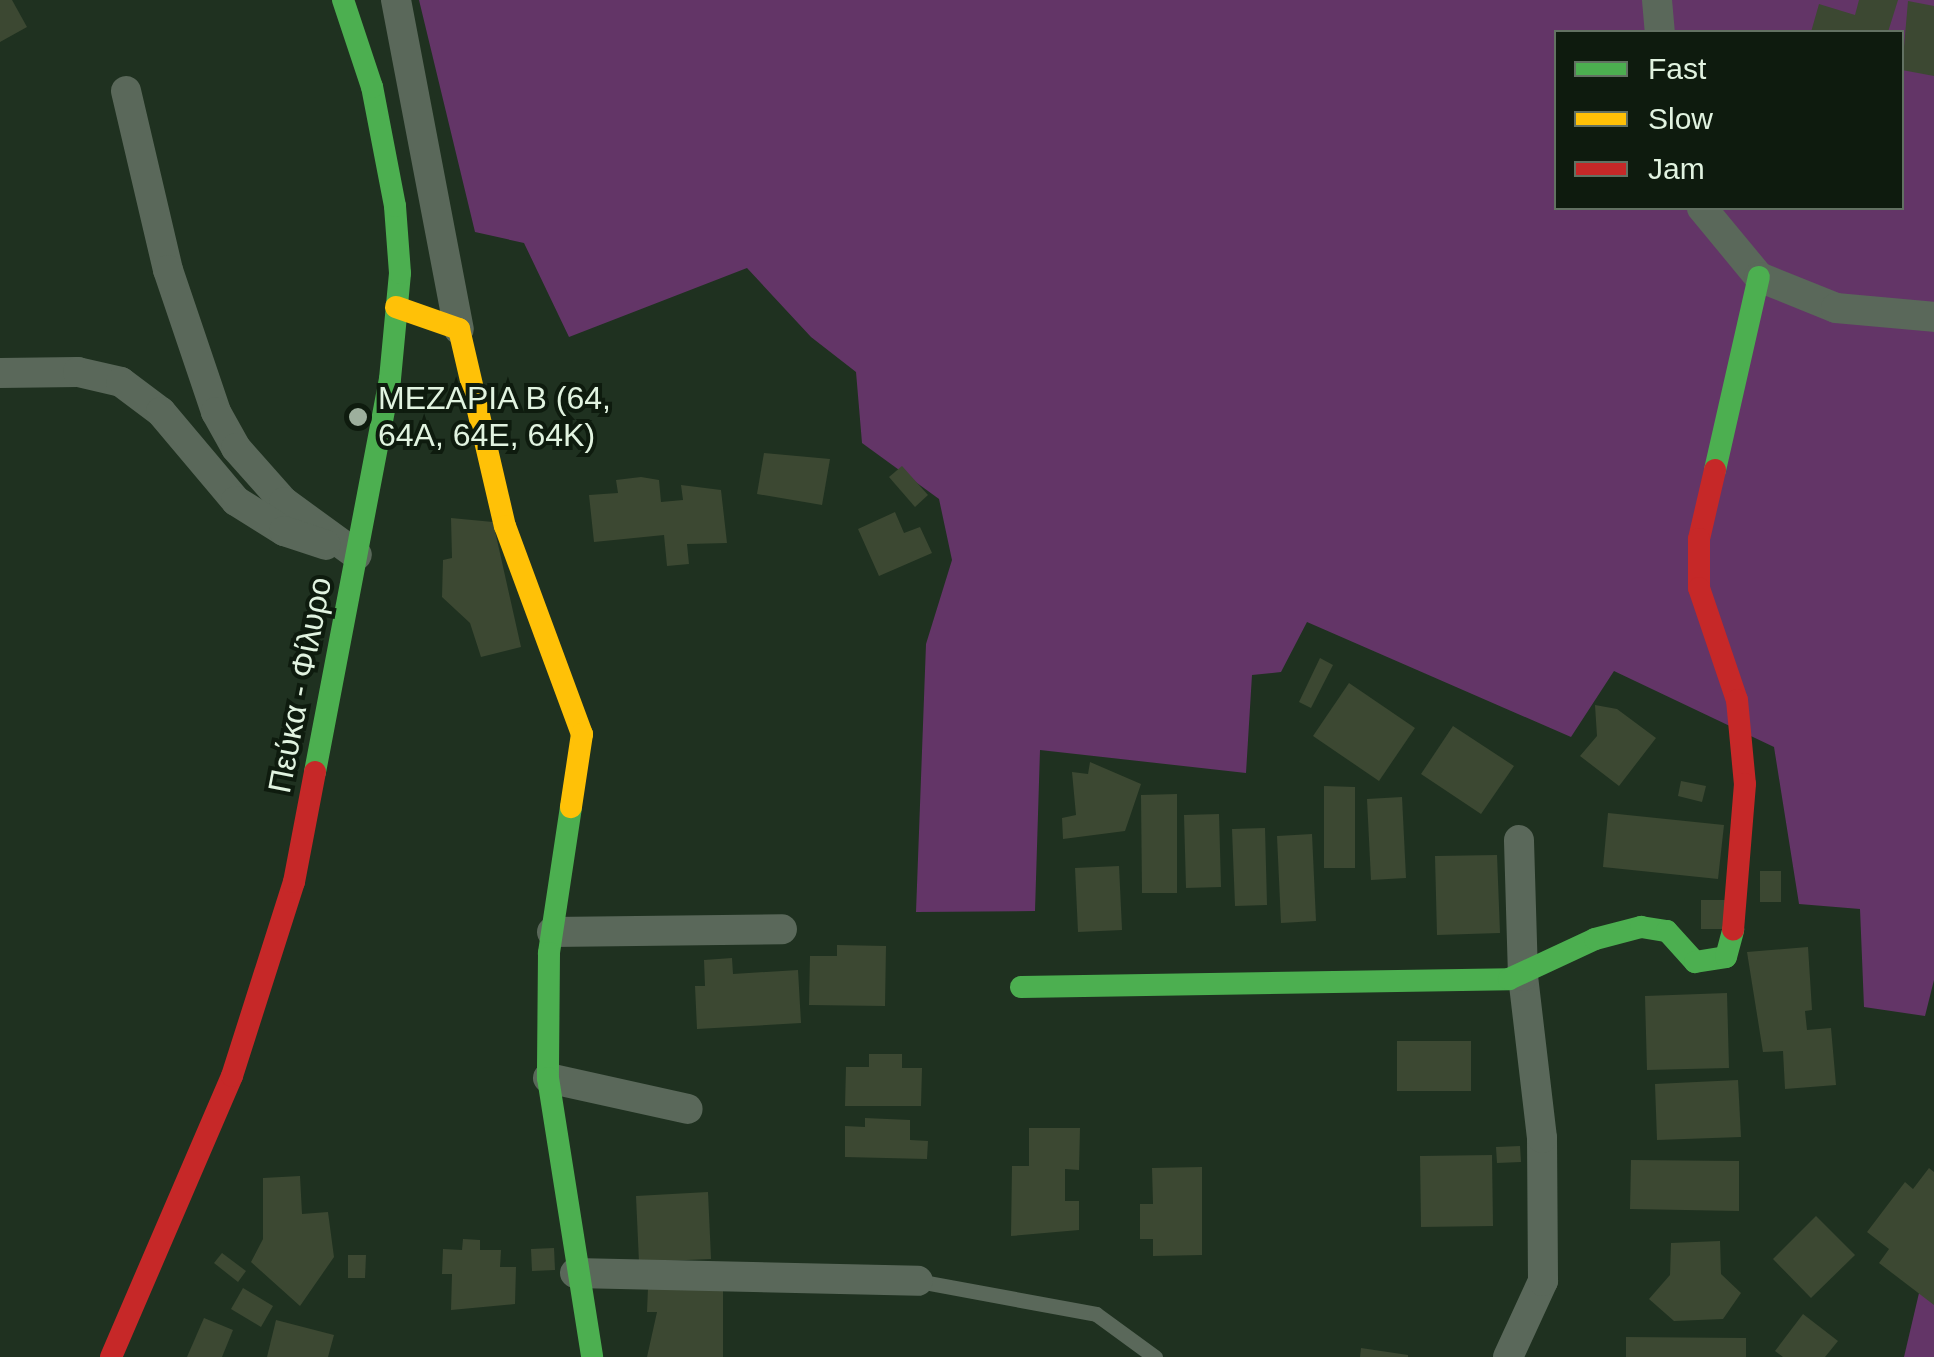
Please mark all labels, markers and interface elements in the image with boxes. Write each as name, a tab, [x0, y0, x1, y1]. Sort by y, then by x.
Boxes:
legend	[1554, 30, 1904, 210]
text: Fast	[1648, 52, 1706, 85]
text: Slow	[1648, 102, 1713, 135]
text: Jam	[1648, 152, 1705, 185]
place label: ΜΕΖΑΡΙΑ B (64, 64Α, 64Ε, 64Κ)	[378, 380, 613, 455]
marker: ΜΕΖΑΡΙΑ B (64, 64Α, 64Ε, 64Κ)	[347, 406, 369, 428]
street label: Πεύκα - Φίλυρο	[260, 574, 340, 796]

